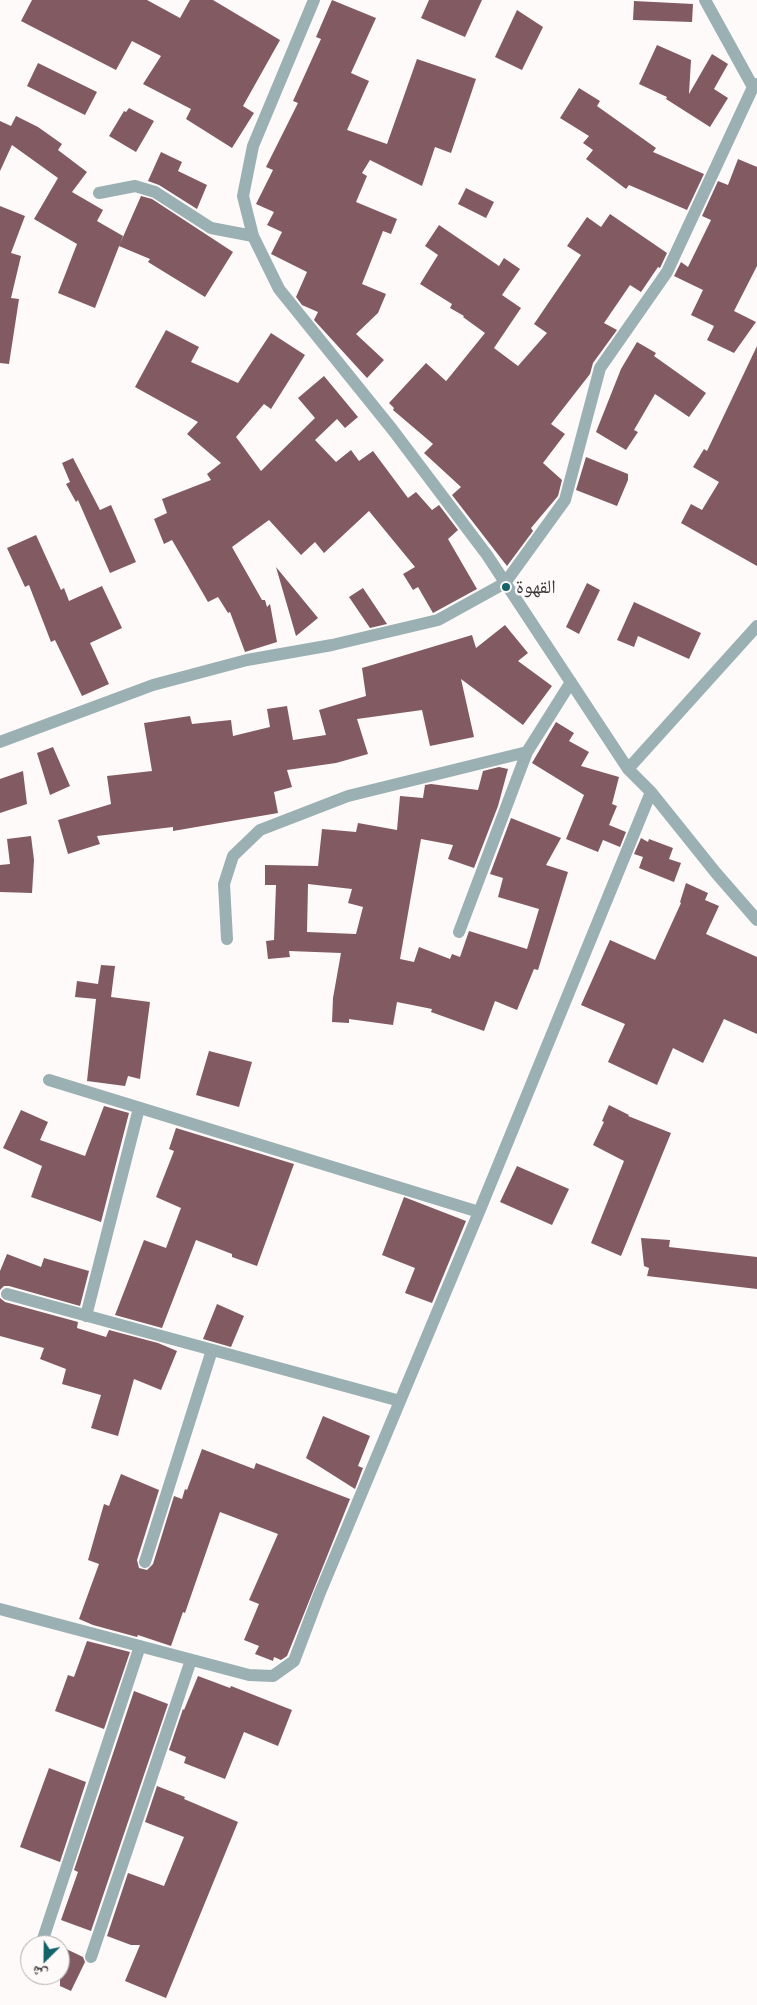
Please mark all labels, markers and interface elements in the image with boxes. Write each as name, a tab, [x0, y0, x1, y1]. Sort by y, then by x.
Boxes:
place label: القهوة	[516, 576, 556, 598]
marker: القهوة	[500, 581, 512, 593]
north arrow	[20, 1935, 70, 1985]
text: ش	[29, 1962, 50, 1984]

